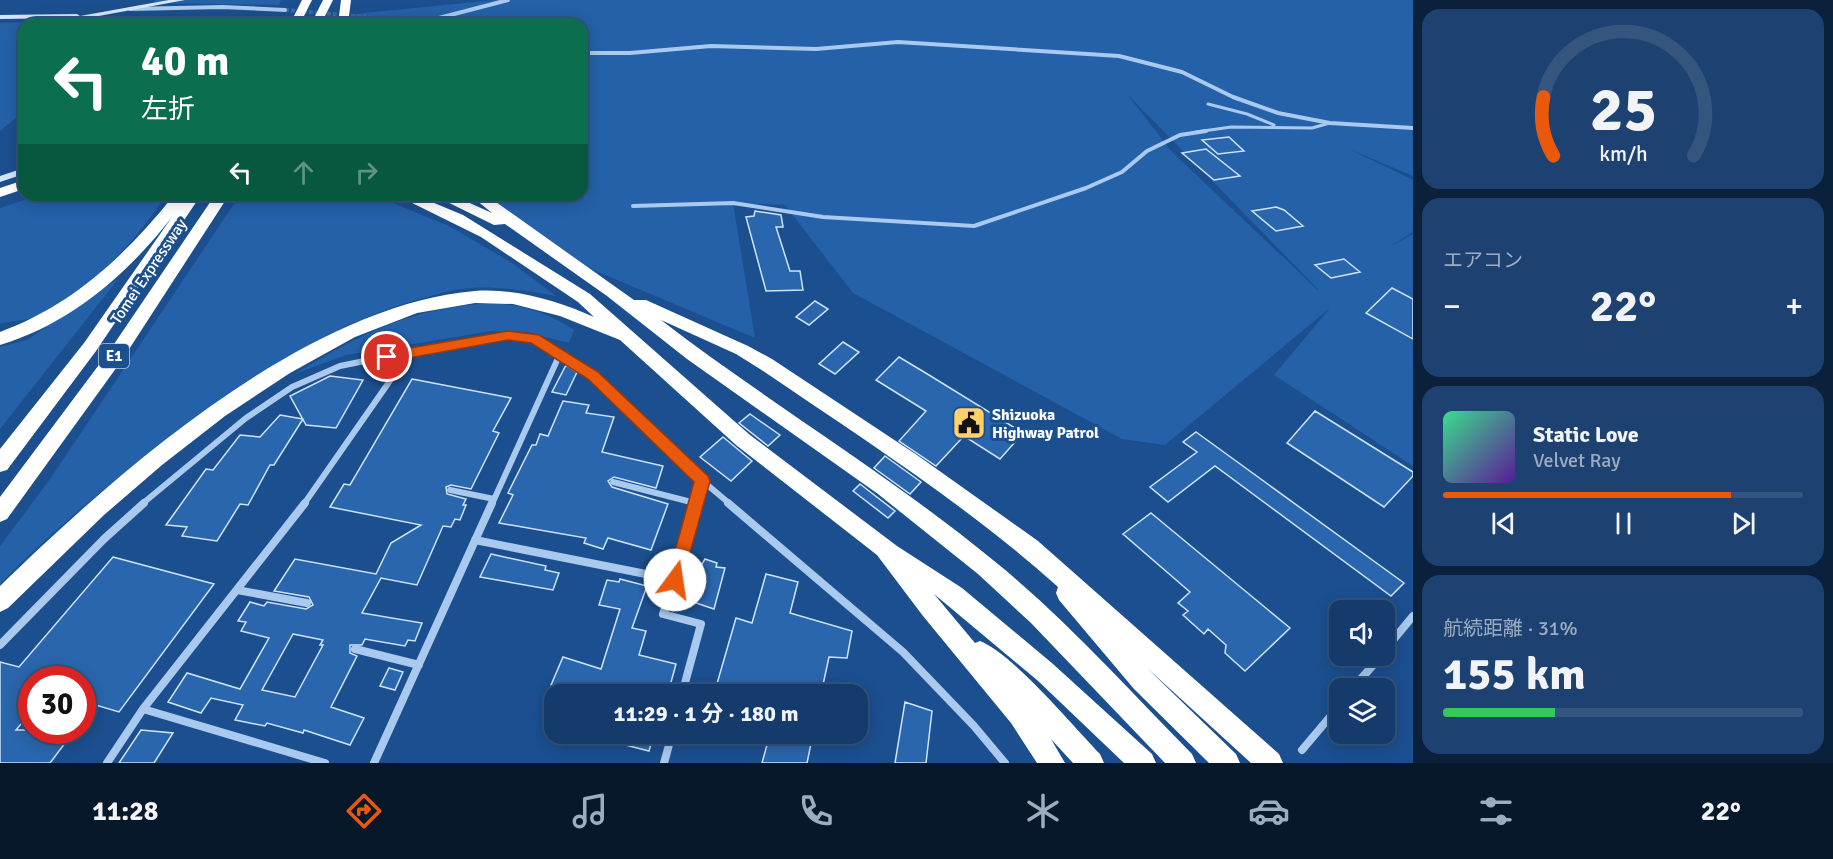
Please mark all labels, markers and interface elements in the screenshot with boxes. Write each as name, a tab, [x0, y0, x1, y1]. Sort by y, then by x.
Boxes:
text: 40 m	[141, 36, 230, 87]
icon: left	[42, 42, 120, 120]
text: 25	[1589, 71, 1657, 148]
text: 左折	[141, 93, 195, 126]
text: km/h	[1599, 141, 1647, 167]
icon: left	[224, 156, 257, 189]
icon: ahead	[287, 156, 320, 189]
icon: right	[350, 156, 383, 189]
street label: Tomei Expressway	[106, 215, 192, 328]
text: エアコン	[1443, 248, 1523, 273]
text: 22°	[1590, 279, 1656, 334]
text: −	[1443, 286, 1461, 327]
text: +	[1785, 286, 1803, 327]
pin	[361, 331, 412, 382]
icon: arrive	[370, 340, 403, 373]
road number: E1	[99, 344, 129, 368]
public building icon: Shizuoka Highway Patrol	[951, 405, 987, 441]
place label: Shizuoka Highway Patrol	[992, 405, 1099, 443]
text: Static Love	[1533, 421, 1639, 448]
text: Velvet Ray	[1533, 448, 1621, 473]
icon: previous	[1487, 507, 1520, 540]
icon: pause	[1607, 507, 1640, 540]
icon: next	[1727, 507, 1760, 540]
position arrow	[643, 548, 707, 612]
map controls	[1329, 600, 1395, 744]
button: sound	[1329, 600, 1395, 666]
text: 航続距離 · 31%	[1443, 616, 1578, 641]
text: 155 km	[1443, 647, 1586, 702]
speed limit sign: 30	[18, 666, 96, 744]
button: layers	[1329, 678, 1395, 744]
text: 11:29 · 1 分 · 180 m	[614, 700, 798, 727]
icon: directions	[343, 790, 385, 832]
icon: music	[569, 790, 611, 832]
icon: phone	[795, 790, 837, 832]
icon: climate	[1022, 790, 1064, 832]
icon: car	[1248, 790, 1290, 832]
icon: filters	[1475, 790, 1517, 832]
text: 11:28	[92, 795, 158, 828]
text: 22°	[1701, 795, 1741, 828]

